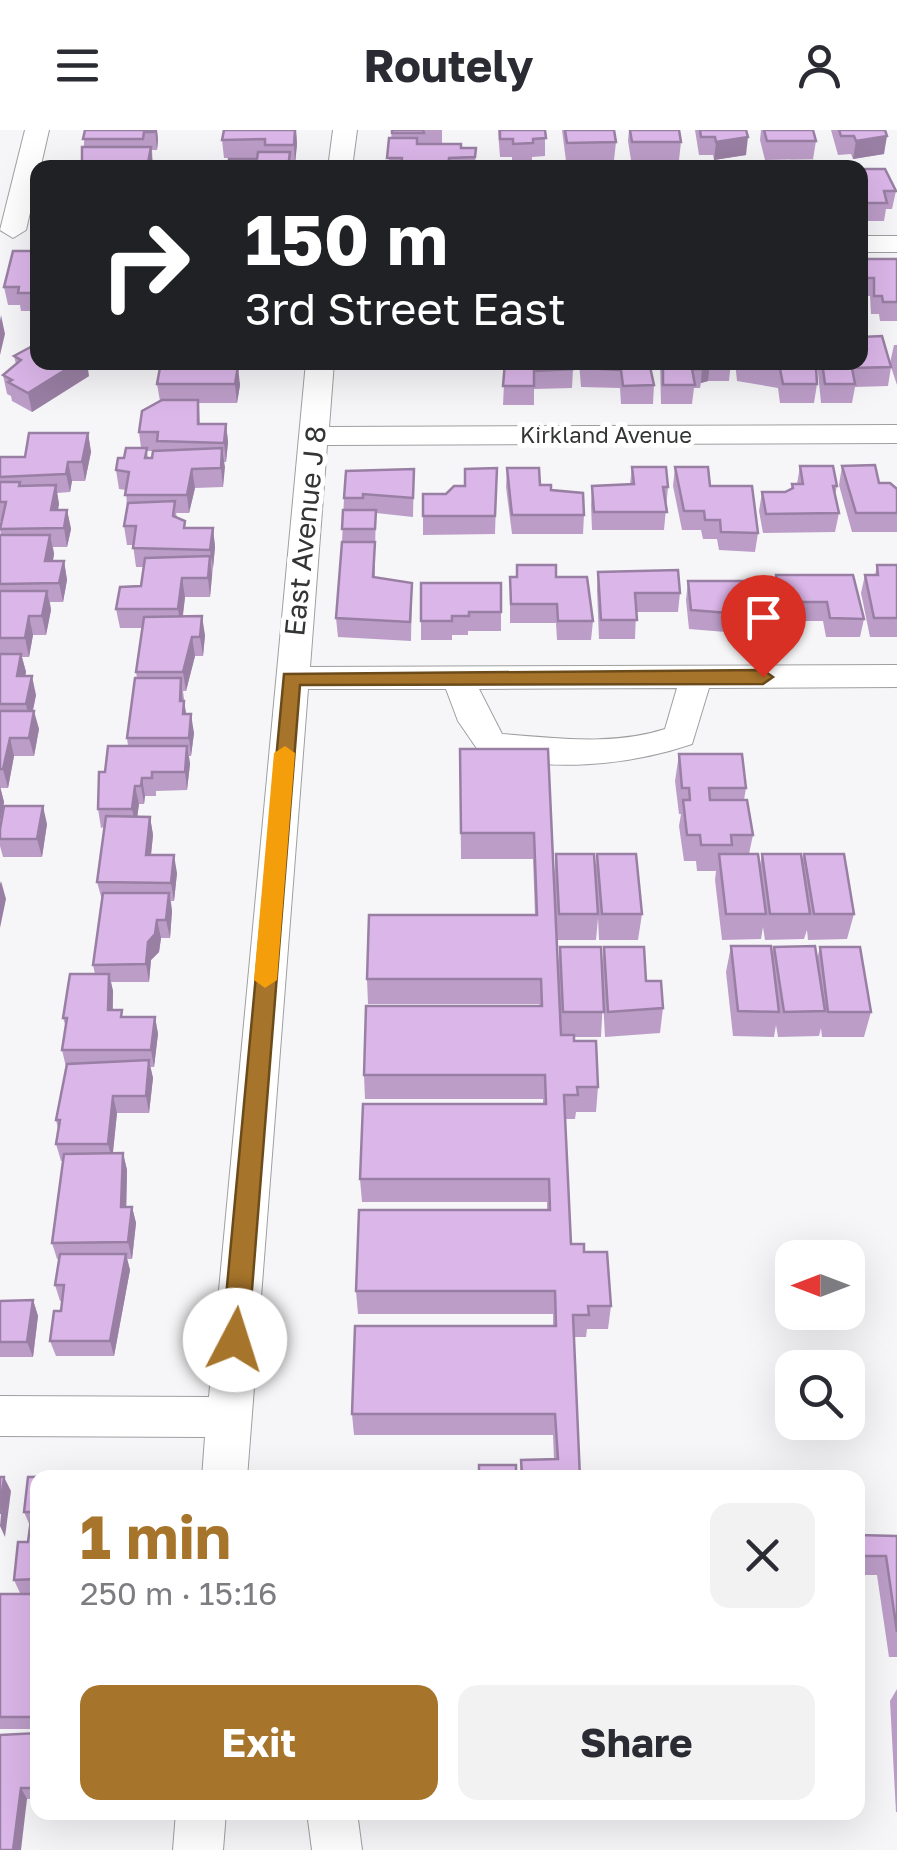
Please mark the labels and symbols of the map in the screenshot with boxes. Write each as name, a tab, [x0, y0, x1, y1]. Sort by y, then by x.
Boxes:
street label: Kirkland Avenue	[520, 421, 692, 448]
street label: East Avenue J 8	[277, 424, 332, 638]
pin	[721, 575, 806, 678]
north arrow	[775, 1240, 865, 1330]
position arrow	[183, 1288, 287, 1392]

